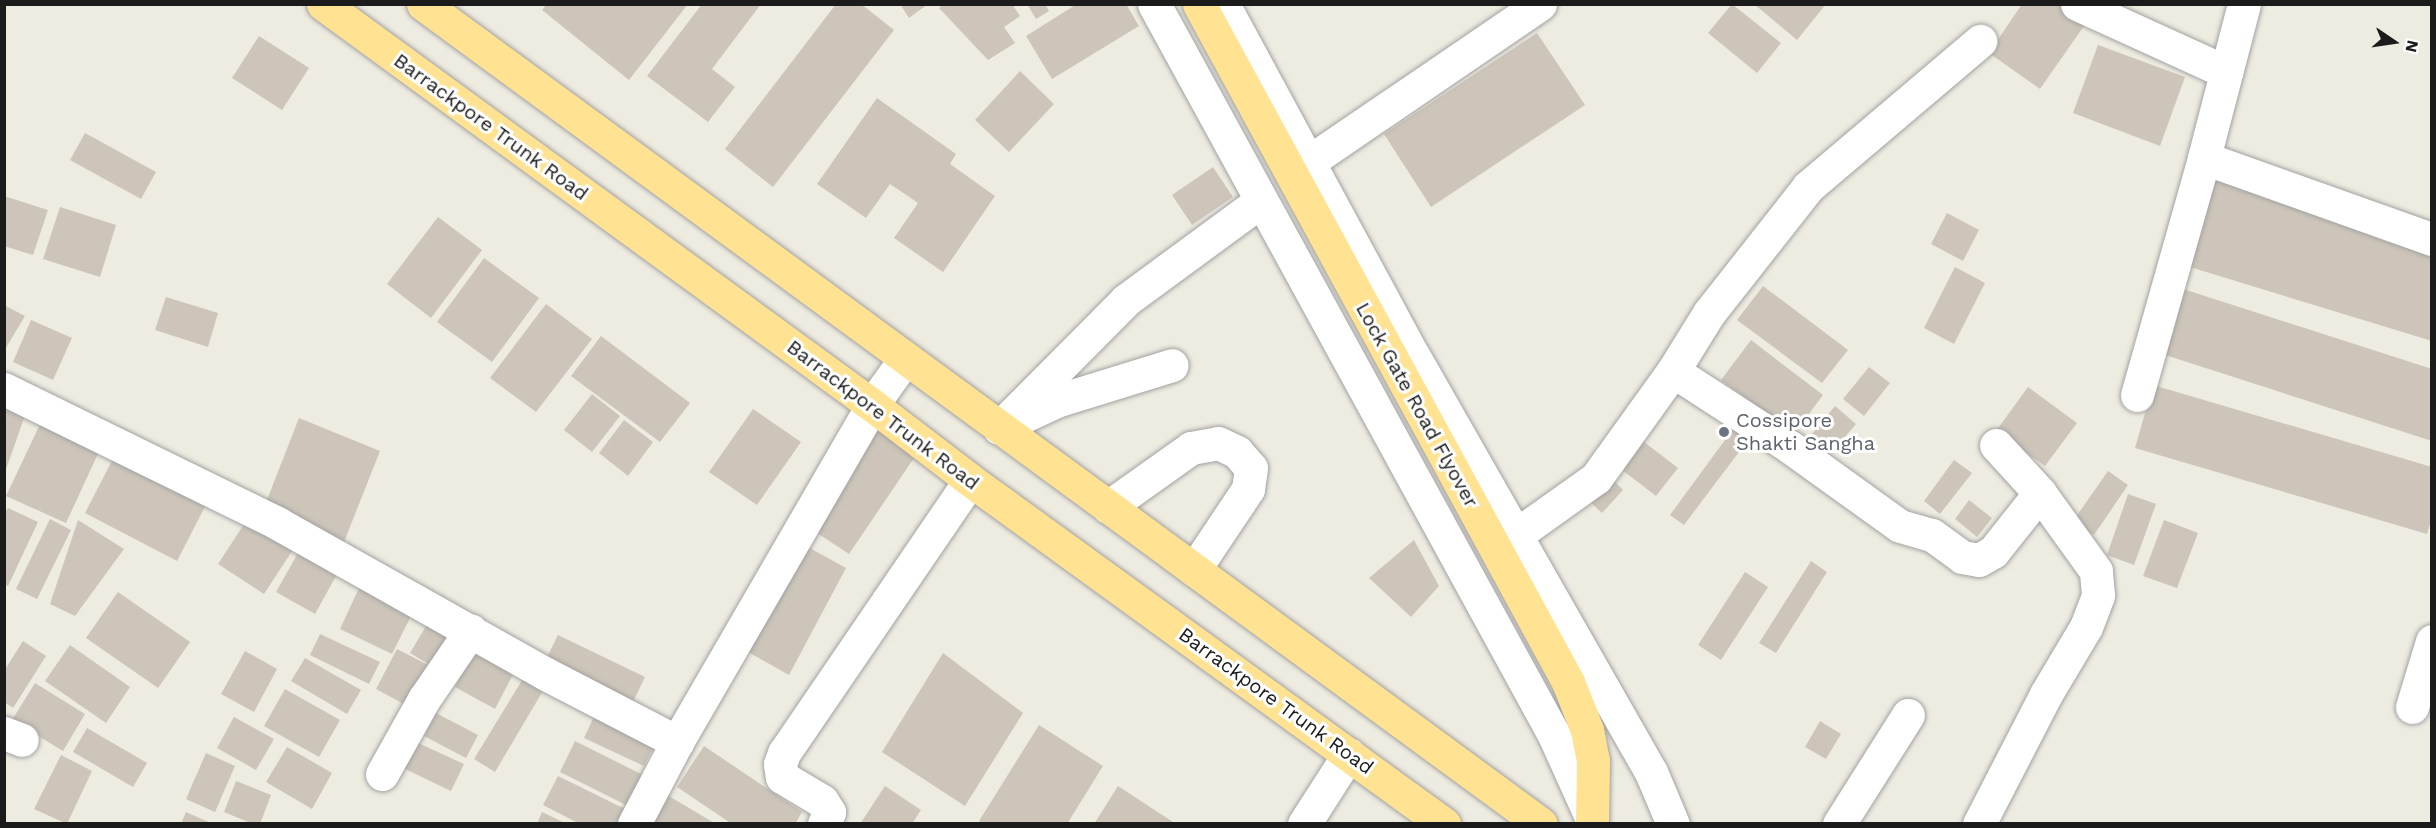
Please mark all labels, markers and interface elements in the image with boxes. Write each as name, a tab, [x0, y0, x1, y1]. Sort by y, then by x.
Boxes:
north arrow	[2364, 12, 2424, 72]
text: N	[2401, 38, 2423, 54]
street label: Barrackpore Trunk Road	[389, 48, 593, 206]
street label: Lock Gate Road Flyover	[1350, 298, 1484, 512]
street label: Barrackpore Trunk Road	[782, 335, 984, 495]
place label: Cossipore Shakti Sangha	[1736, 408, 1875, 455]
marker: Cossipore Shakti Sangha	[1717, 425, 1731, 439]
street label: Barrackpore Trunk Road	[1174, 622, 1378, 780]

